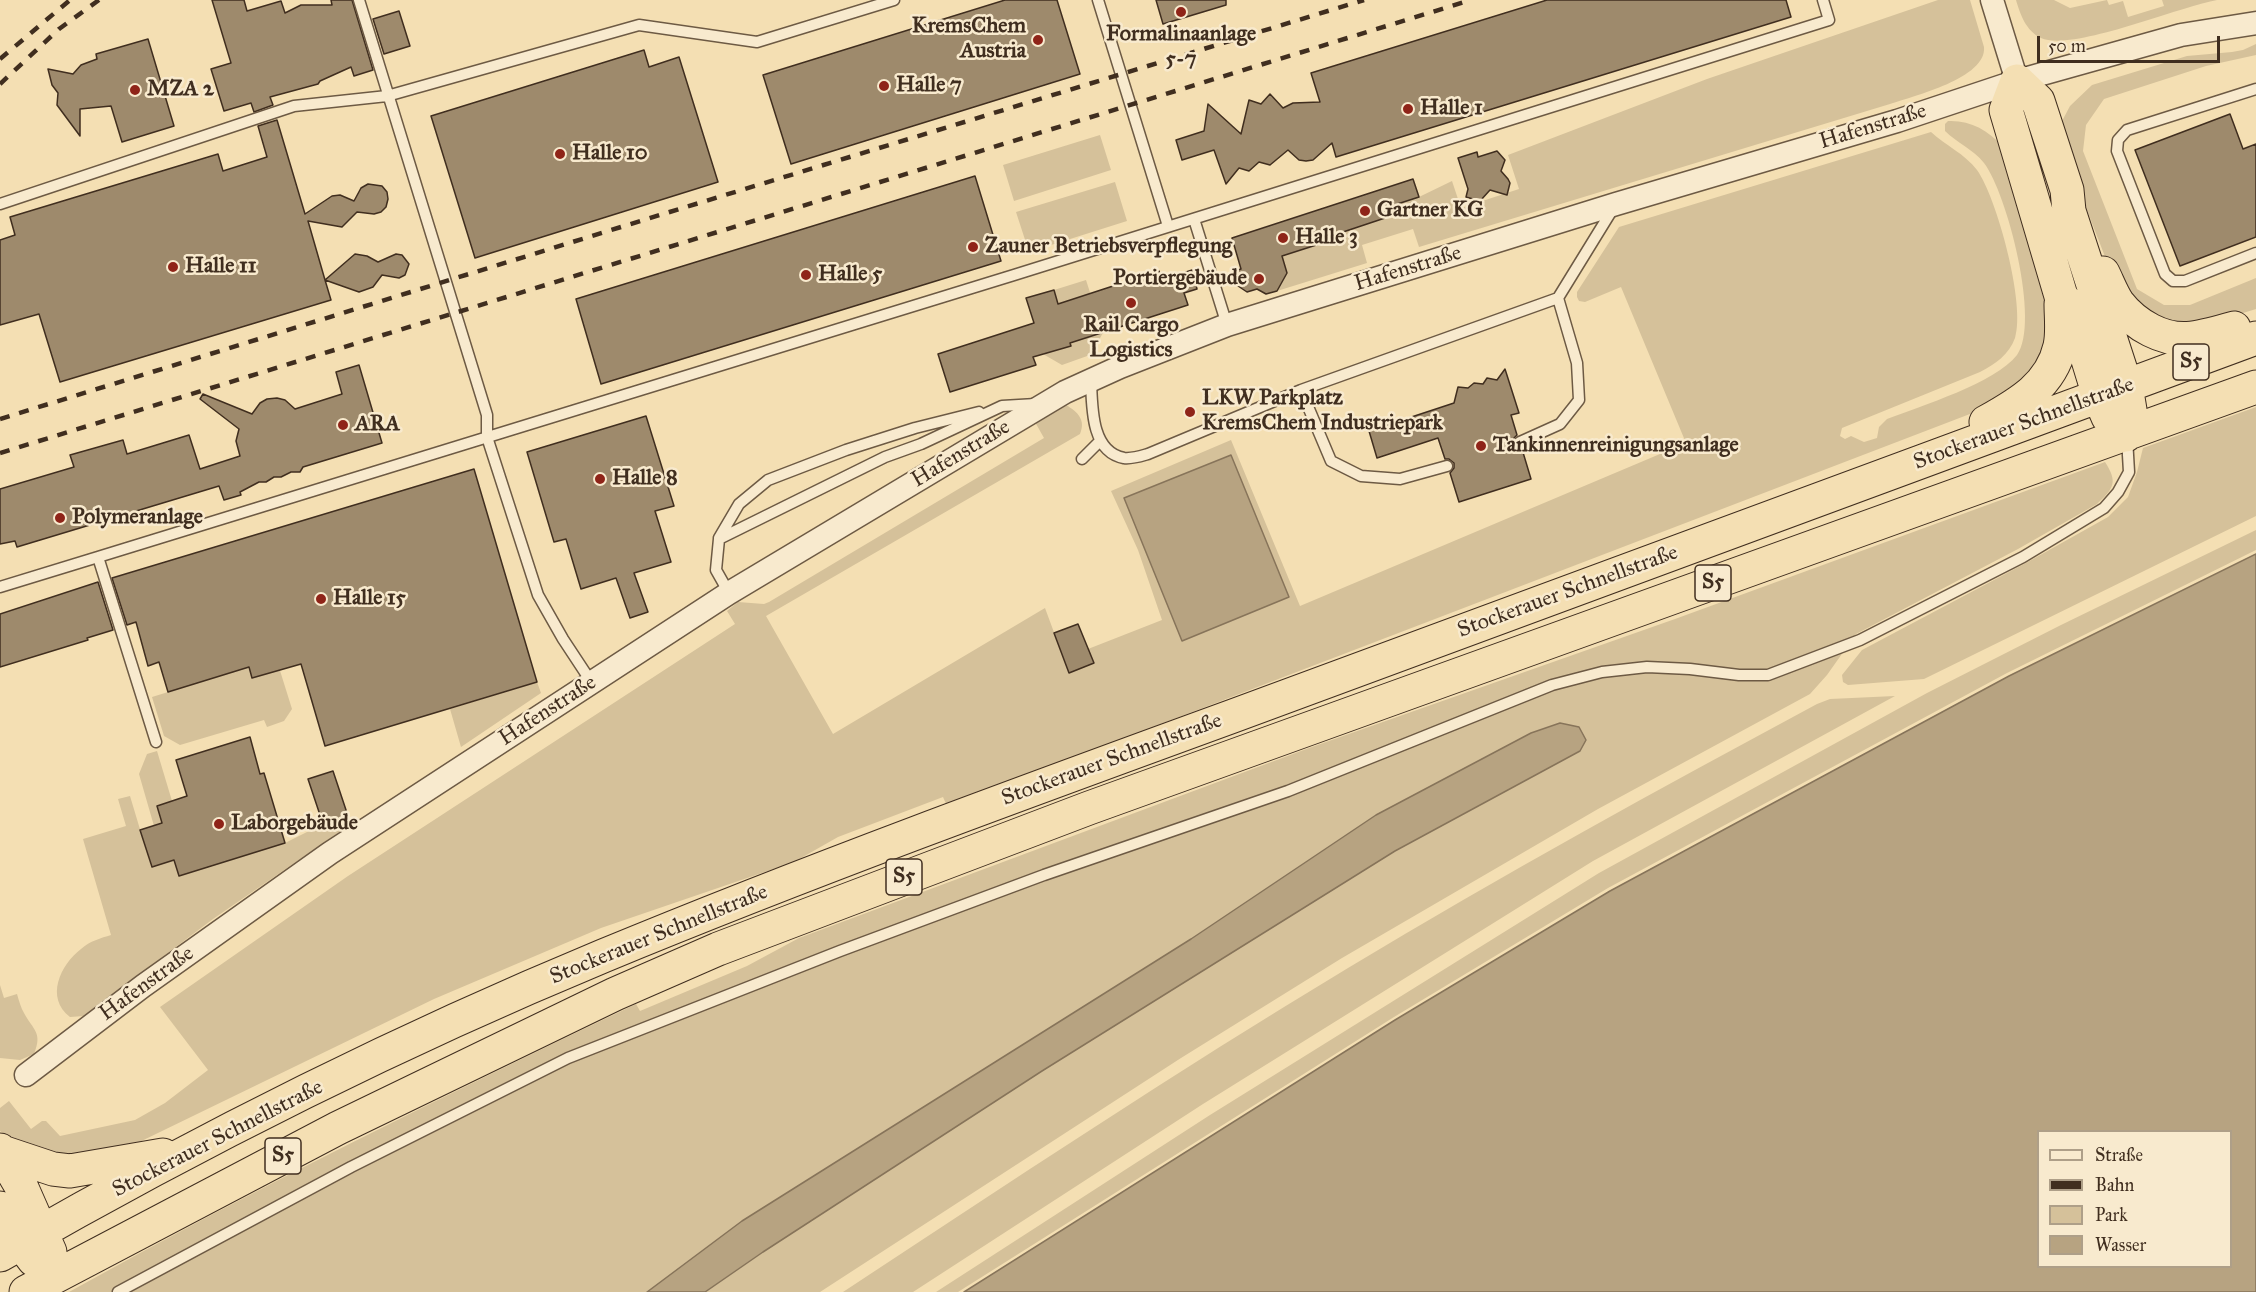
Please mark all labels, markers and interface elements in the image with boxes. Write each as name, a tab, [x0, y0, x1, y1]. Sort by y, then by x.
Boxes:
marker: Formalinaanlage 5-7	[1174, 5, 1188, 19]
place label: KremsChem Austria	[912, 14, 1026, 66]
place label: Formalinaanlage 5-7	[1106, 22, 1256, 74]
scale bar	[2040, 24, 2223, 62]
marker: KremsChem Austria	[1031, 33, 1045, 47]
text: 50 m	[2048, 35, 2086, 57]
place label: Halle 7	[896, 73, 962, 99]
place label: MZA 2	[147, 77, 214, 103]
marker: Halle 7	[877, 79, 891, 93]
marker: MZA 2	[128, 83, 142, 97]
place label: Halle 1	[1420, 96, 1483, 122]
street label: Hafenstraße	[1816, 98, 1930, 156]
marker: Halle 1	[1401, 102, 1415, 116]
place label: Halle 10	[572, 141, 647, 167]
marker: Halle 10	[553, 147, 567, 161]
place label: Gartner KG	[1377, 198, 1483, 224]
marker: Gartner KG	[1358, 204, 1372, 218]
place label: Halle 3	[1295, 225, 1358, 251]
marker: Halle 3	[1276, 231, 1290, 245]
place label: Zauner Betriebsverpflegung	[985, 234, 1232, 260]
marker: Zauner Betriebsverpflegung	[966, 240, 980, 254]
street label: Hafenstraße	[1351, 240, 1465, 298]
place label: Halle 11	[185, 254, 256, 280]
marker: Halle 11	[166, 260, 180, 274]
place label: Halle 5	[818, 262, 882, 288]
place label: Portiergebäude	[1113, 266, 1247, 292]
marker: Halle 5	[799, 268, 813, 282]
marker: Portiergebäude	[1252, 272, 1266, 286]
marker: Rail Cargo Logistics	[1124, 296, 1138, 310]
place label: Rail Cargo Logistics	[1083, 313, 1179, 364]
road number: S5	[2173, 344, 2209, 380]
street label: Stockerauer Schnellstraße	[1910, 372, 2138, 476]
place label: LKW Parkplatz KremsChem Industriepark	[1202, 386, 1443, 438]
marker: LKW Parkplatz KremsChem Industriepark	[1183, 405, 1197, 419]
place label: ARA	[355, 412, 400, 438]
street label: Hafenstraße	[907, 414, 1015, 494]
marker: ARA	[336, 418, 350, 432]
place label: Tankinnenreinigungsanlage	[1493, 433, 1739, 459]
marker: Tankinnenreinigungsanlage	[1474, 439, 1488, 453]
place label: Halle 8	[612, 466, 678, 492]
marker: Halle 8	[593, 472, 607, 486]
place label: Polymeranlage	[72, 505, 203, 531]
marker: Polymeranlage	[53, 511, 67, 525]
street label: Stockerauer Schnellstraße	[1454, 540, 1682, 644]
road number: S5	[1695, 565, 1731, 601]
place label: Halle 15	[333, 586, 406, 612]
marker: Halle 15	[314, 592, 328, 606]
street label: Hafenstraße	[494, 670, 602, 752]
street label: Stockerauer Schnellstraße	[998, 708, 1226, 812]
place label: Laborgebäude	[231, 811, 358, 837]
marker: Laborgebäude	[212, 817, 226, 831]
road number: S5	[886, 859, 922, 895]
street label: Stockerauer Schnellstraße	[546, 879, 772, 991]
street label: Hafenstraße	[95, 941, 199, 1027]
street label: Stockerauer Schnellstraße	[108, 1074, 328, 1204]
legend	[2037, 1130, 2232, 1268]
road number: S5	[265, 1138, 301, 1174]
text: Straße	[2095, 1144, 2143, 1166]
text: Bahn	[2095, 1174, 2134, 1196]
text: Park	[2095, 1204, 2128, 1226]
text: Wasser	[2095, 1234, 2146, 1256]

